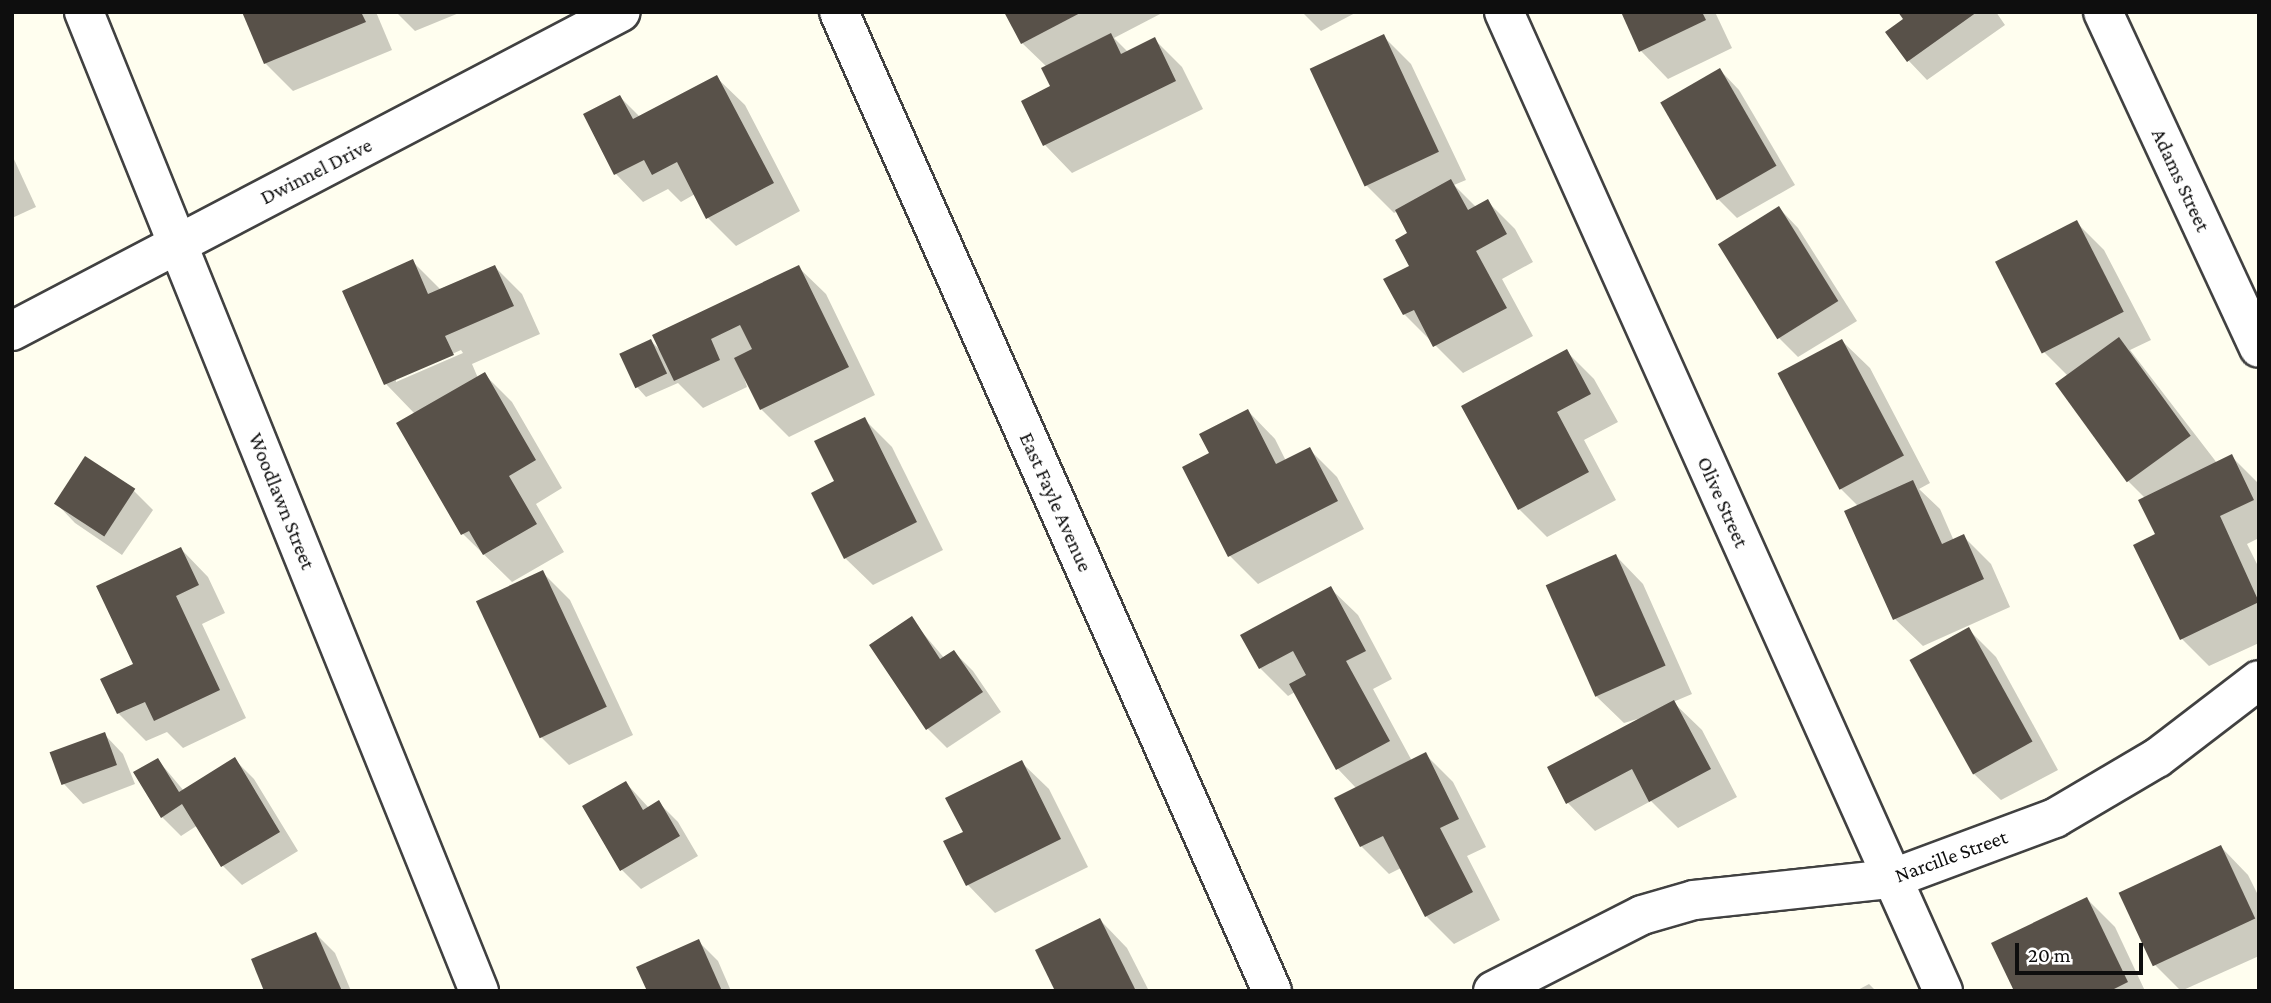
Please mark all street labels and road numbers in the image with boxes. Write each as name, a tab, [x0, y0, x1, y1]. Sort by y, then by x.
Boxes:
street label: Adams Street	[2146, 124, 2216, 236]
street label: Dwinnel Drive	[256, 132, 376, 210]
street label: East Fayle Avenue	[1014, 428, 1098, 576]
street label: Woodlawn Street	[243, 429, 321, 573]
street label: Olive Street	[1692, 453, 1754, 551]
street label: Narcille Street	[1891, 824, 2011, 888]

